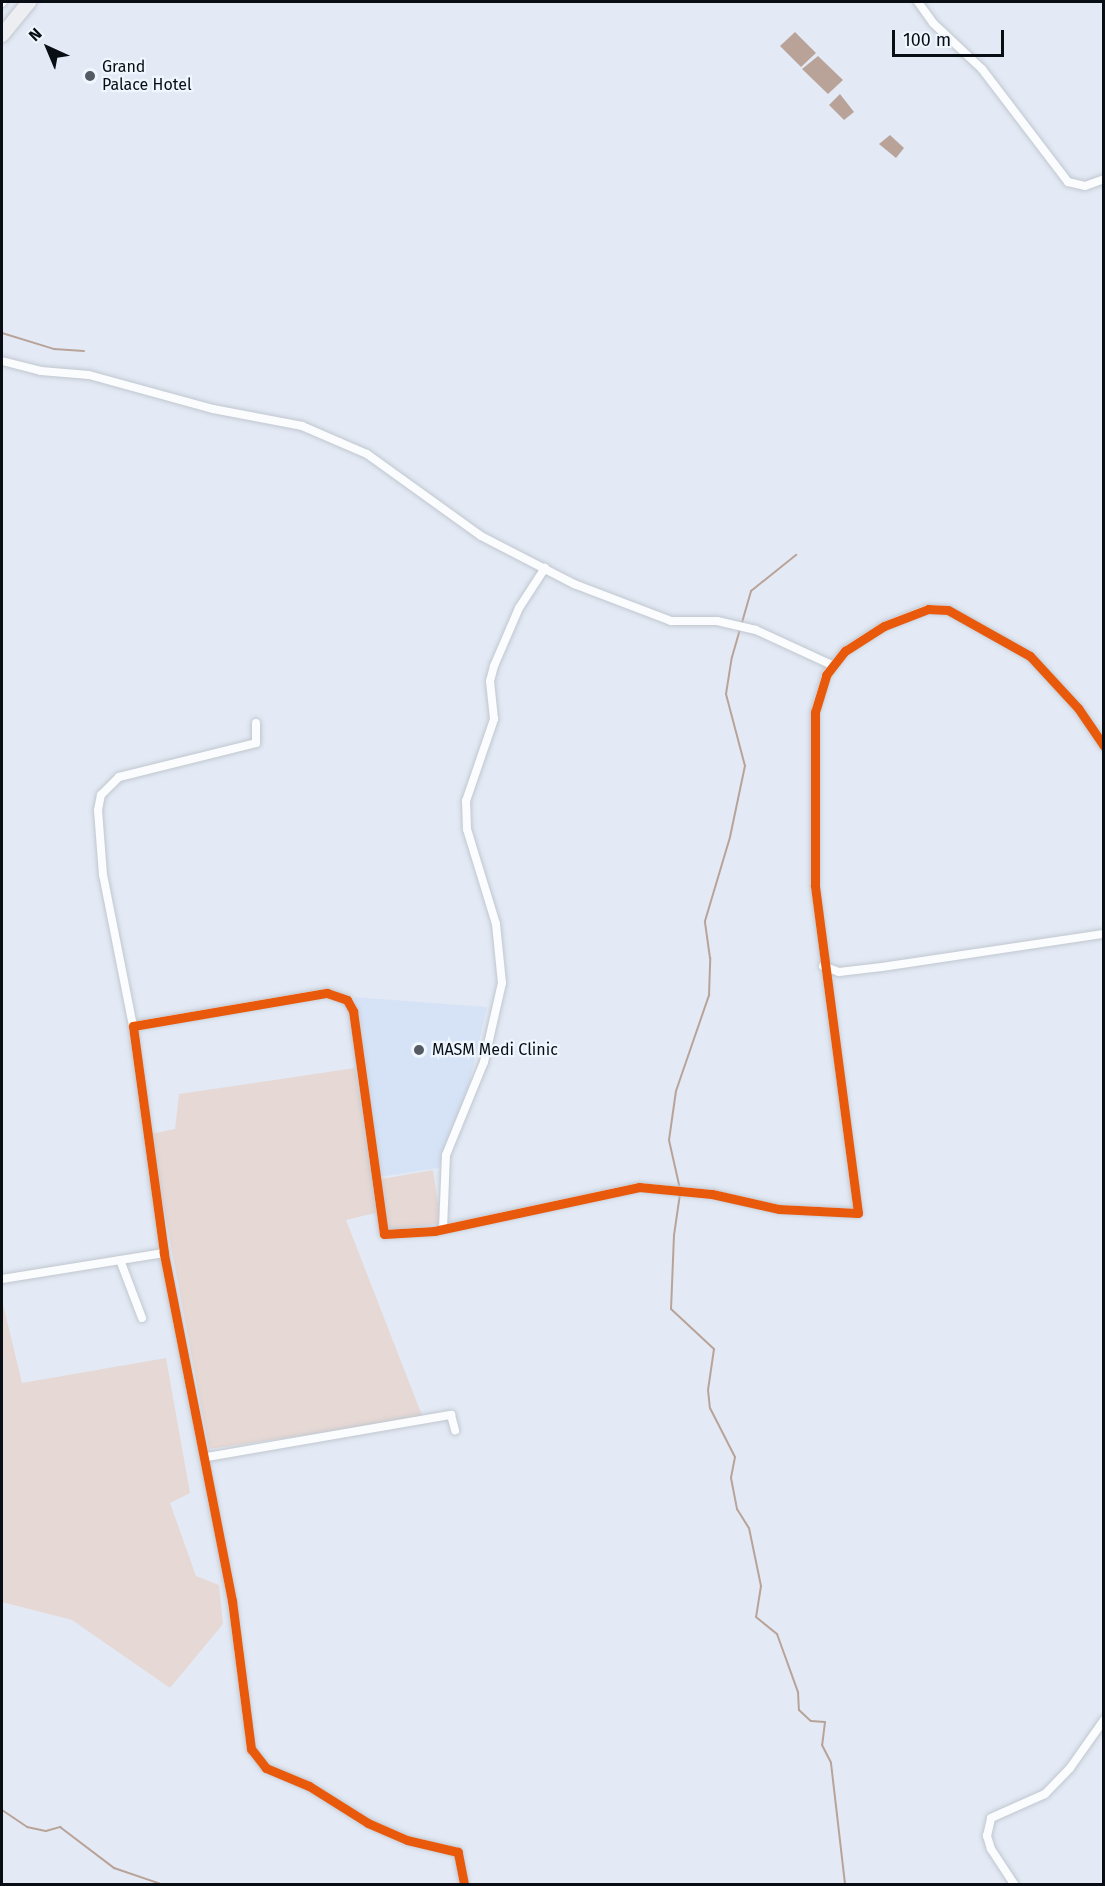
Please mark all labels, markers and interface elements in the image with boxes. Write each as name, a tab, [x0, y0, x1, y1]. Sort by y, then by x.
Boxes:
north arrow	[18, 18, 78, 78]
scale bar	[895, 18, 1008, 56]
text: N	[25, 24, 46, 45]
text: 100 m	[903, 29, 951, 51]
place label: Grand Palace Hotel	[102, 57, 192, 95]
marker: Grand Palace Hotel	[83, 69, 97, 83]
place label: MASM Medi Clinic	[432, 1040, 558, 1060]
marker: MASM Medi Clinic	[410, 1041, 428, 1059]

